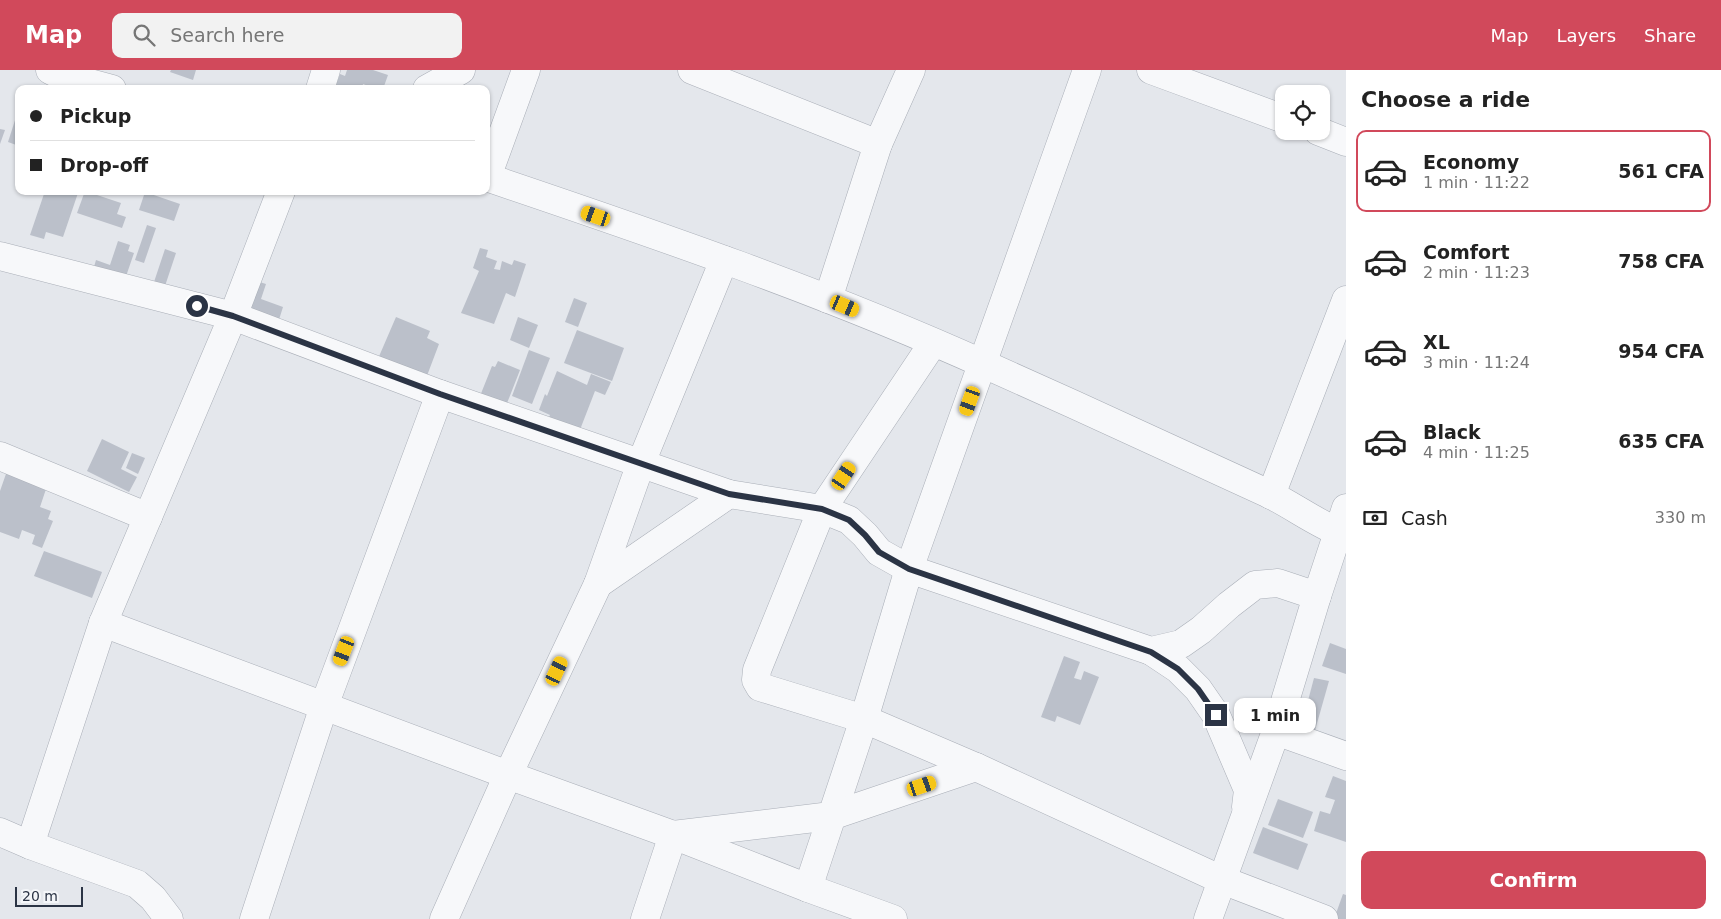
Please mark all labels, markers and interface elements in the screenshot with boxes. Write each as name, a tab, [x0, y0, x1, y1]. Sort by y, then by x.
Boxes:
search box	[112, 13, 462, 58]
text: Map	[25, 21, 82, 49]
icon: search	[130, 21, 158, 49]
text: Search here	[170, 24, 284, 46]
text: Map	[1490, 25, 1528, 46]
text: Layers	[1556, 25, 1616, 46]
text: Share	[1644, 25, 1696, 46]
map controls	[1275, 85, 1330, 140]
button: locate	[1275, 85, 1330, 140]
text: Choose a ride	[1361, 87, 1530, 112]
text: Pickup	[60, 105, 131, 127]
icon: car	[1363, 149, 1408, 194]
text: Economy	[1423, 151, 1519, 173]
text: Drop-off	[60, 154, 148, 176]
text: 561 CFA	[1618, 160, 1704, 182]
text: 1 min · 11:22	[1423, 173, 1530, 192]
car	[579, 204, 612, 228]
icon: car	[1363, 239, 1408, 284]
text: Comfort	[1423, 241, 1510, 263]
text: 758 CFA	[1618, 250, 1704, 272]
text: 2 min · 11:23	[1423, 263, 1530, 282]
car	[828, 293, 861, 319]
route start	[186, 295, 208, 317]
icon: car	[1363, 329, 1408, 374]
text: XL	[1423, 331, 1450, 353]
text: 954 CFA	[1618, 340, 1704, 362]
text: 3 min · 11:24	[1423, 353, 1530, 372]
car	[957, 384, 982, 418]
icon: car	[1363, 419, 1408, 464]
text: Black	[1423, 421, 1481, 443]
text: 635 CFA	[1618, 430, 1704, 452]
text: 4 min · 11:25	[1423, 443, 1530, 462]
car	[829, 459, 858, 493]
icon: cash	[1361, 504, 1389, 532]
text: Cash	[1401, 507, 1448, 529]
text: 330 m	[1655, 508, 1706, 527]
car	[331, 634, 356, 668]
car	[543, 654, 570, 688]
callout: 1 min	[1234, 698, 1316, 732]
route end	[1205, 704, 1227, 726]
text: 1 min	[1250, 706, 1300, 725]
car	[905, 774, 938, 798]
button: Confirm	[1361, 851, 1706, 909]
scale bar	[15, 884, 82, 907]
text: 20 m	[22, 888, 58, 904]

